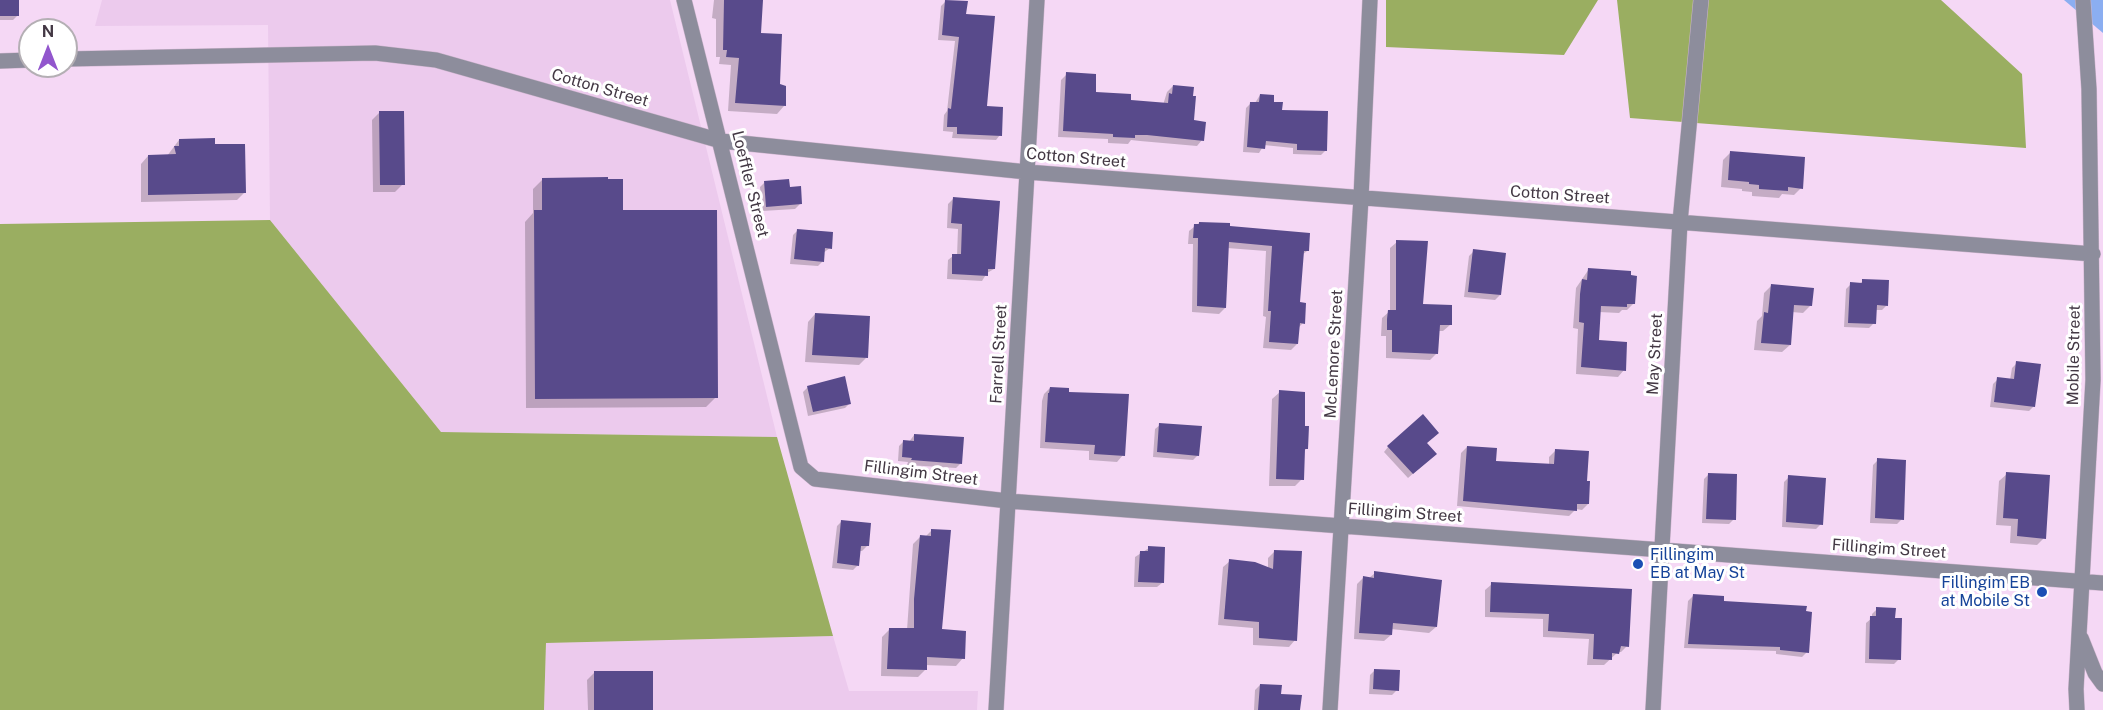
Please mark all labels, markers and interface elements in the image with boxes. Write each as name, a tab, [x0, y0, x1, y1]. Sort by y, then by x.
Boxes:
north arrow	[18, 18, 78, 78]
text: N	[42, 22, 54, 41]
street label: Cotton Street	[549, 65, 651, 111]
street label: Loeffler Street	[727, 129, 773, 239]
street label: Cotton Street	[1025, 144, 1127, 172]
street label: Cotton Street	[1509, 182, 1611, 208]
street label: McLemore Street	[1321, 289, 1347, 419]
street label: Farrell Street	[987, 304, 1011, 404]
street label: Mobile Street	[2064, 304, 2084, 406]
street label: May Street	[1643, 313, 1667, 395]
street label: Fillingim Street	[863, 456, 979, 490]
street label: Fillingim Street	[1347, 499, 1463, 527]
street label: Fillingim Street	[1831, 535, 1947, 563]
place label: Fillingim EB at May St	[1650, 545, 1745, 583]
marker: Fillingim EB at May St	[1631, 557, 1645, 571]
place label: Fillingim EB at Mobile St	[1941, 573, 2030, 611]
marker: Fillingim EB at Mobile St	[2035, 585, 2049, 599]

